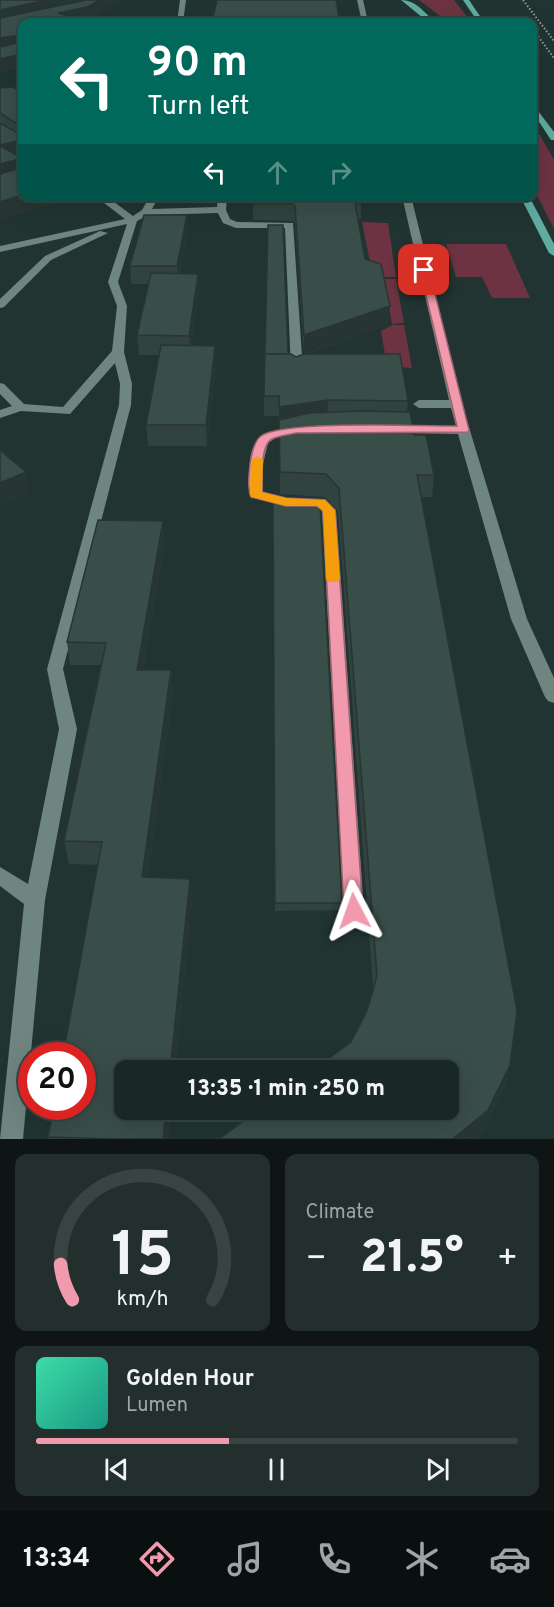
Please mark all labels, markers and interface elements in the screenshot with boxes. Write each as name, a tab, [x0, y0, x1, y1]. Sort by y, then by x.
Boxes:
text: 90 m	[147, 38, 248, 91]
icon: left	[48, 42, 126, 120]
text: Turn left	[147, 90, 249, 124]
icon: left	[198, 156, 231, 189]
icon: ahead	[261, 156, 294, 189]
icon: right	[324, 156, 357, 189]
pin	[398, 244, 449, 295]
icon: arrive	[407, 253, 440, 286]
position arrow	[322, 879, 386, 943]
speed limit sign: 20	[18, 1042, 96, 1120]
text: 13:35 · 1 min · 250 m	[188, 1076, 385, 1103]
text: Climate	[306, 1200, 374, 1226]
text: 15	[111, 1219, 174, 1298]
text: 21.5°	[360, 1231, 464, 1288]
text: −	[306, 1239, 327, 1281]
text: +	[497, 1239, 518, 1281]
text: km/h	[116, 1286, 168, 1313]
text: Golden Hour	[126, 1366, 254, 1393]
text: Lumen	[126, 1393, 188, 1419]
icon: previous	[100, 1453, 133, 1486]
icon: pause	[260, 1453, 293, 1486]
icon: next	[421, 1453, 454, 1486]
icon: directions	[136, 1538, 178, 1580]
icon: music	[224, 1538, 266, 1580]
icon: phone	[313, 1538, 355, 1580]
icon: climate	[401, 1538, 443, 1580]
icon: car	[489, 1538, 531, 1580]
text: 13:34	[23, 1542, 90, 1576]

